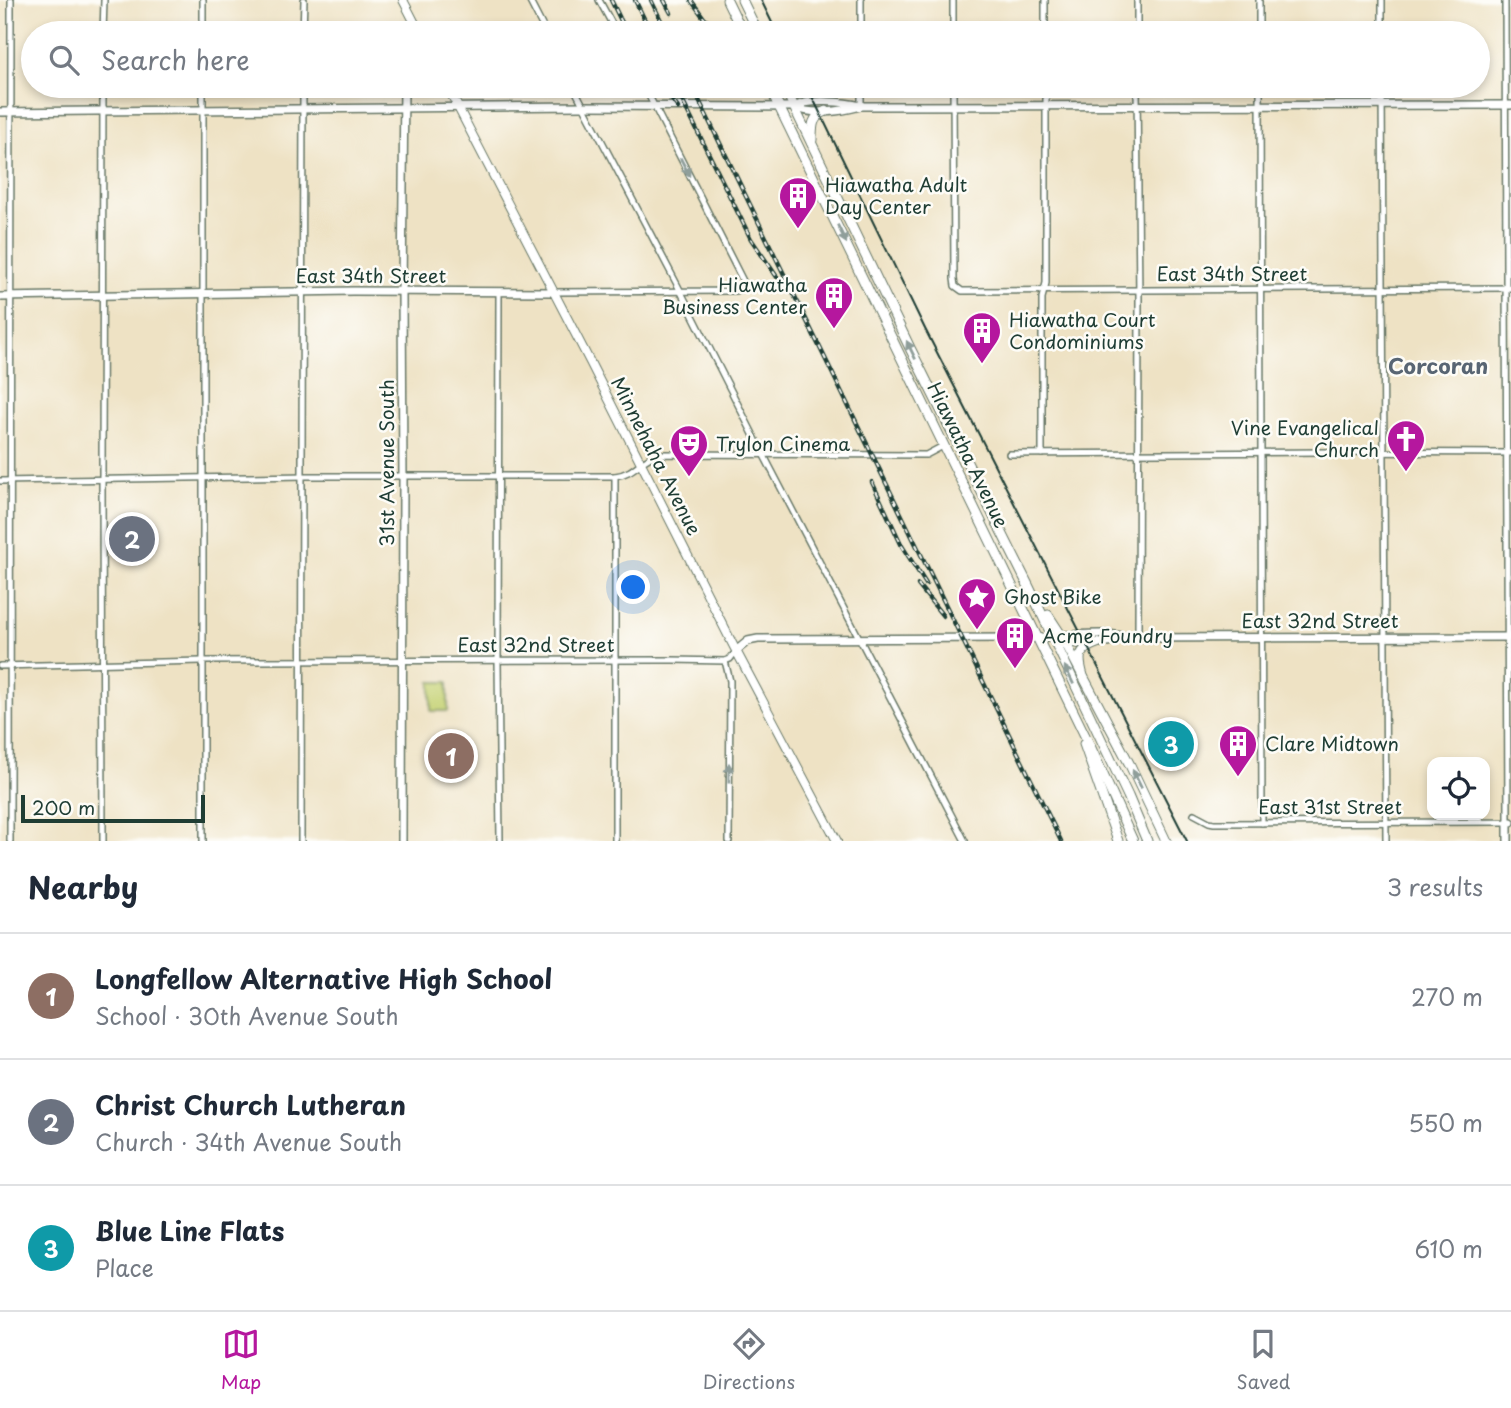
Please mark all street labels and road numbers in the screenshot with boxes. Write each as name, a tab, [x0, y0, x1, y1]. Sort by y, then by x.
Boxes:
street label: East 34th Street	[1157, 259, 1308, 287]
street label: East 34th Street	[296, 261, 447, 289]
street label: Minnehaha Avenue	[605, 371, 709, 540]
street label: Hiawatha Avenue	[921, 377, 1016, 532]
street label: 31st Avenue South	[372, 379, 400, 547]
street label: East 32nd Street	[1242, 606, 1399, 634]
street label: East 32nd Street	[458, 630, 615, 658]
street label: East 31st Street	[1258, 792, 1402, 820]

